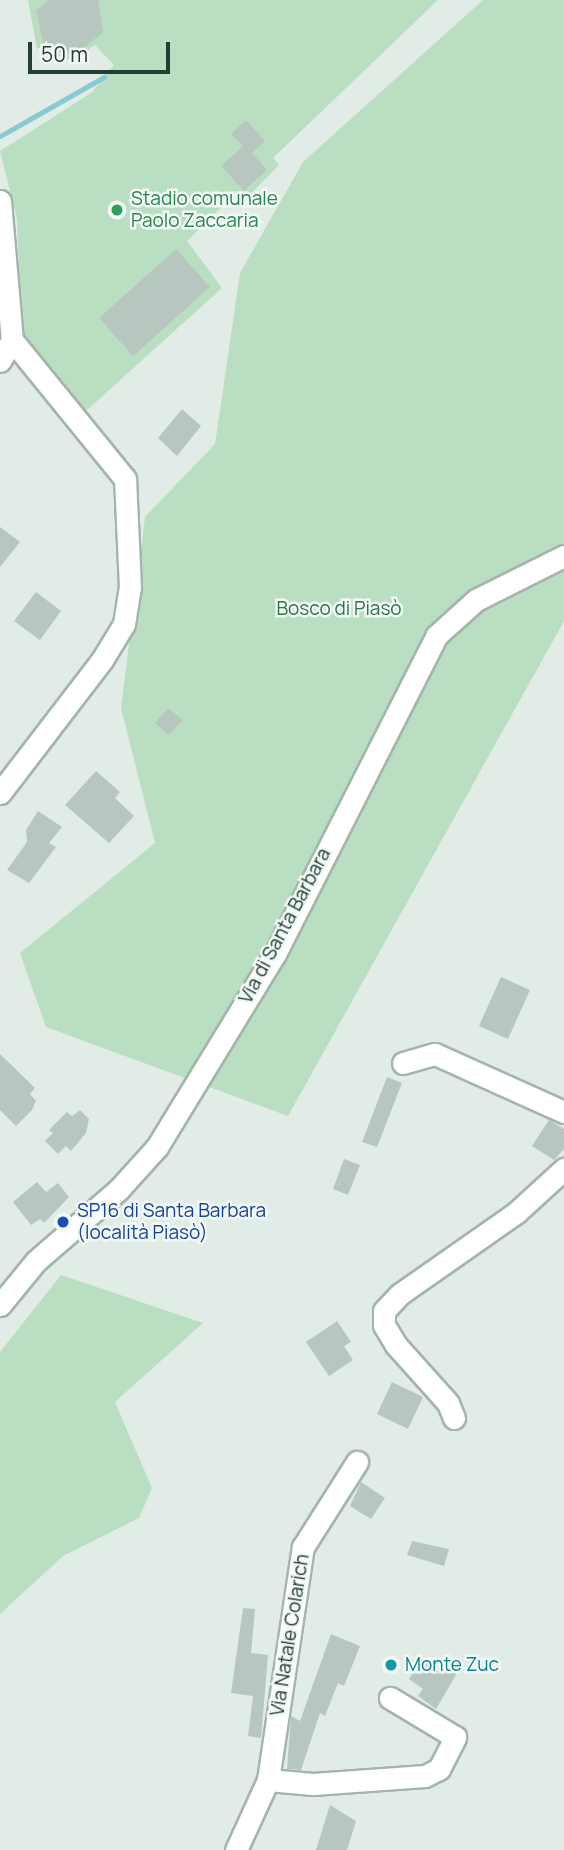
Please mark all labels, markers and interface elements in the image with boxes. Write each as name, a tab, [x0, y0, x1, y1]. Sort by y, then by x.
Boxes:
scale bar	[32, 28, 173, 72]
text: 50 m	[41, 40, 88, 68]
place label: Stadio comunale Paolo Zaccaria	[131, 188, 278, 232]
marker: Stadio comunale Paolo Zaccaria	[109, 202, 125, 218]
park label: Bosco di Piasò	[276, 598, 402, 620]
street label: Via di Santa Barbara	[234, 844, 336, 1008]
place label: SP16 di Santa Barbara (località Piasò)	[77, 1200, 266, 1244]
marker: SP16 di Santa Barbara (località Piasò)	[55, 1214, 71, 1230]
street label: Via Natale Colarich	[266, 1552, 314, 1718]
place label: Monte Zuc	[405, 1654, 499, 1676]
marker: Monte Zuc	[383, 1657, 399, 1673]

